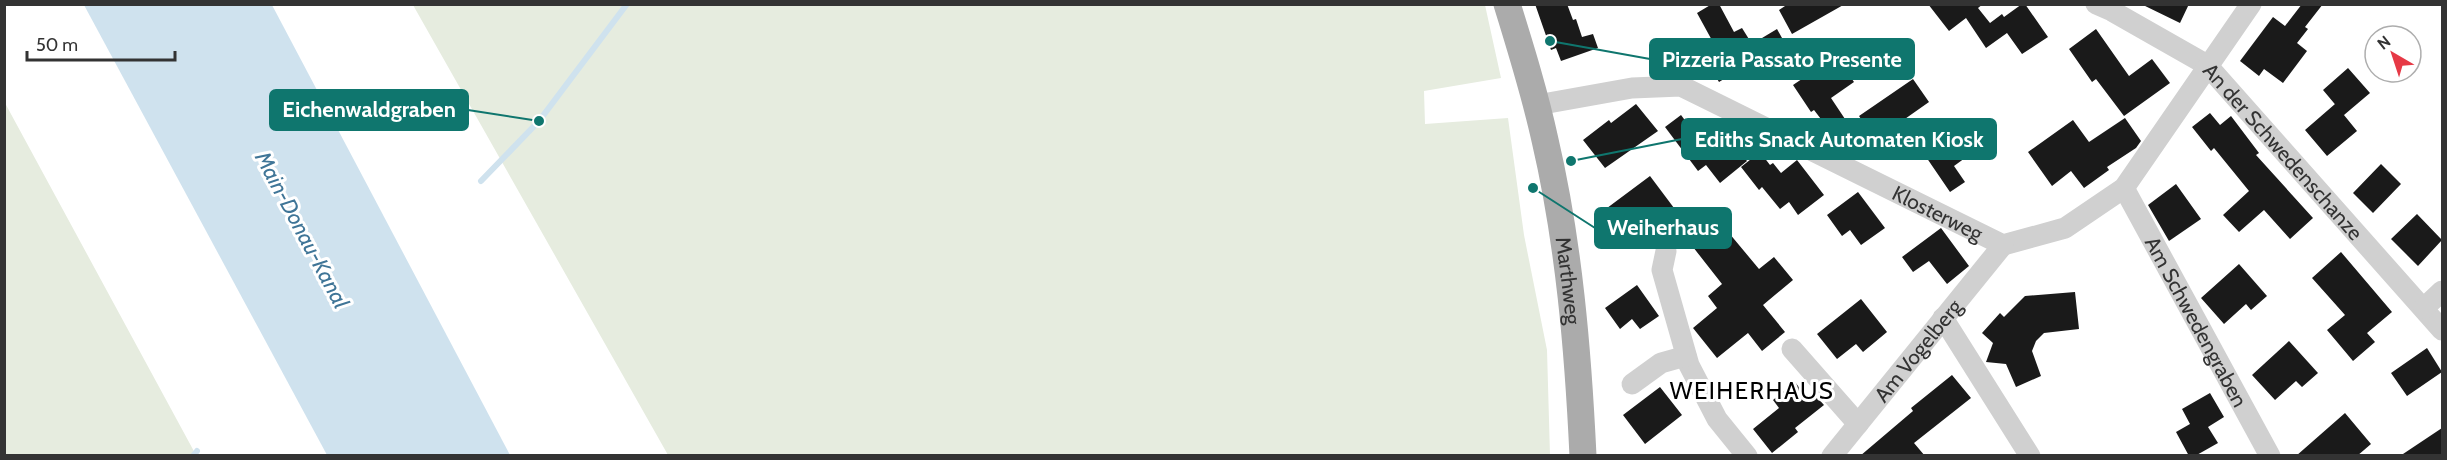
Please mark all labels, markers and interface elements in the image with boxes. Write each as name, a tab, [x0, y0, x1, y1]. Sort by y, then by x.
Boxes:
scale bar	[27, 24, 176, 62]
north arrow	[2363, 24, 2423, 84]
text: N	[2374, 32, 2394, 54]
text: 50 m	[36, 34, 78, 56]
callout: Pizzeria Passato Presente	[1650, 39, 1914, 79]
text: Pizzeria Passato Presente	[1662, 46, 1902, 73]
street label: An der Schwedenschanze	[2198, 58, 2369, 245]
callout: Eichenwaldgraben	[270, 90, 468, 130]
text: Eichenwaldgraben	[282, 96, 456, 123]
callout: Ediths Snack Automaten Kiosk	[1682, 119, 1996, 159]
text: Ediths Snack Automaten Kiosk	[1694, 126, 1984, 153]
water label: Main-Donau-Kanal	[249, 146, 355, 314]
street label: Klosterweg	[1888, 180, 1988, 246]
callout: Weiherhaus	[1595, 208, 1731, 248]
text: Weiherhaus	[1607, 214, 1719, 241]
street label: Am Schwedengraben	[2140, 232, 2253, 411]
street label: Marthweg	[1551, 235, 1586, 326]
street label: Am Vogelberg	[1869, 294, 1967, 407]
district label: WEIHERHAUS	[1670, 376, 1834, 405]

